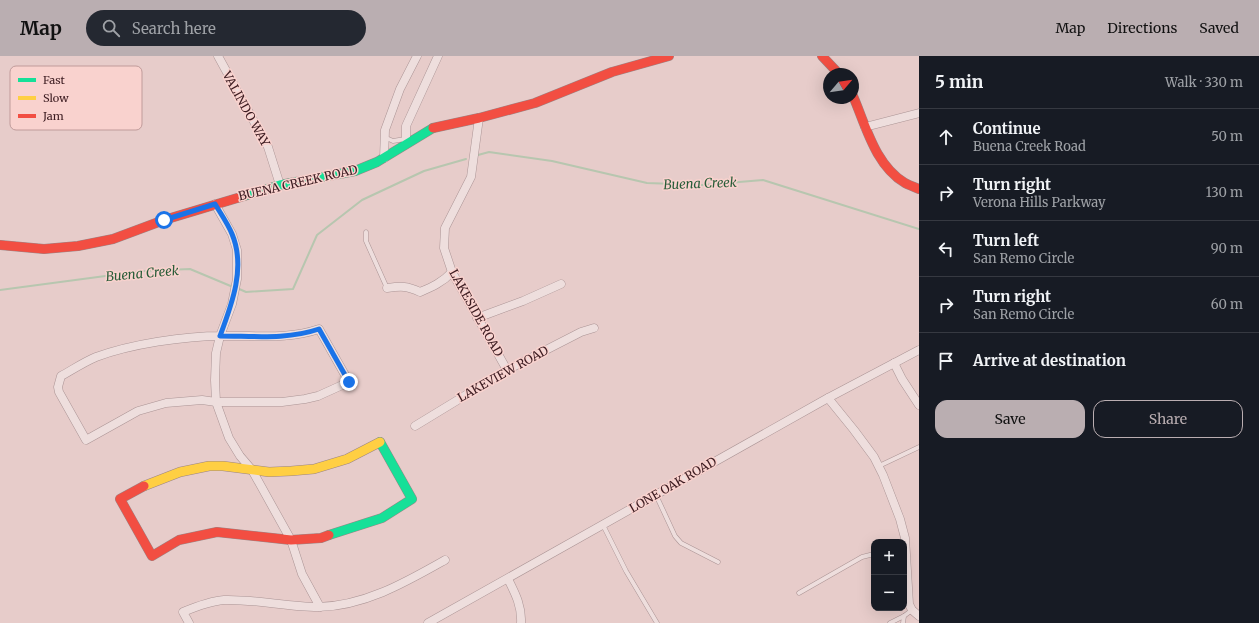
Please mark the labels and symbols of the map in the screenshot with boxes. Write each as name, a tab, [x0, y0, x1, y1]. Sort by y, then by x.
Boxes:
legend	[10, 66, 142, 130]
street label: VALINDO WAY	[219, 68, 273, 149]
north arrow	[823, 68, 859, 104]
text: Fast	[43, 73, 66, 87]
text: Slow	[43, 91, 69, 105]
text: Jam	[42, 109, 64, 123]
street label: BUENA CREEK ROAD	[237, 161, 359, 204]
water label: Buena Creek	[663, 174, 737, 193]
route start	[155, 211, 173, 229]
water label: Buena Creek	[105, 262, 179, 285]
street label: LAKESIDE ROAD	[446, 267, 507, 359]
street label: LAKEVIEW ROAD	[455, 342, 551, 405]
route end	[340, 373, 358, 391]
street label: LONE OAK ROAD	[627, 454, 719, 516]

